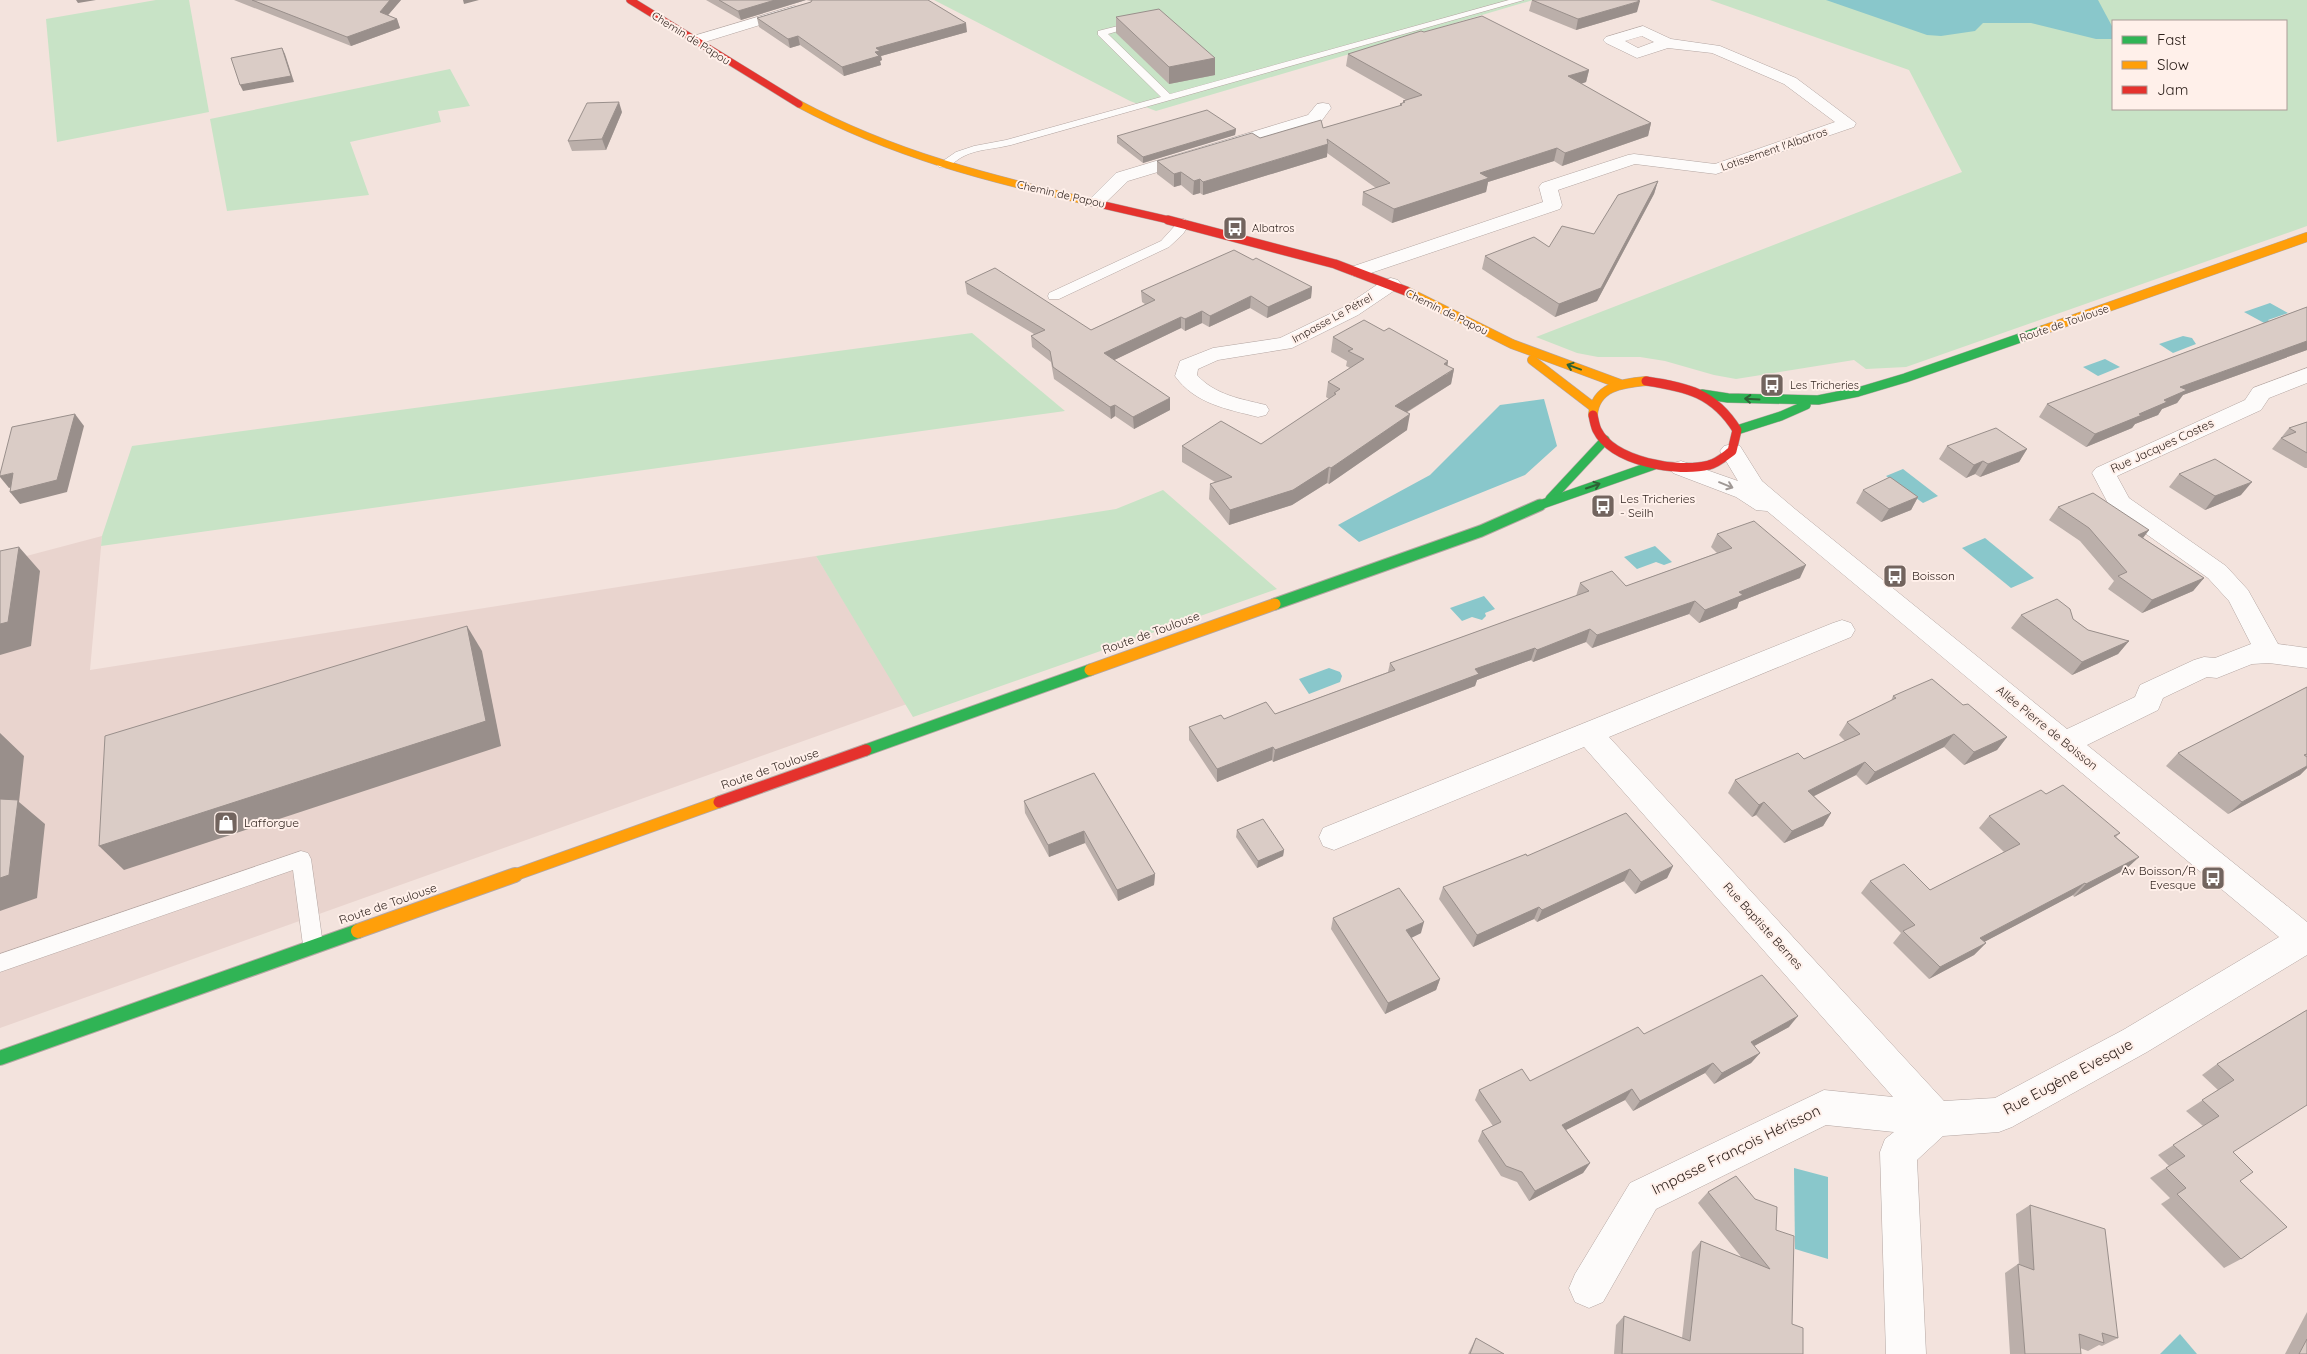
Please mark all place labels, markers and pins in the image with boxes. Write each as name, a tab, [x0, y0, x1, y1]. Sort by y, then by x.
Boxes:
bus stop icon: Albatros	[1222, 215, 1248, 241]
place label: Albatros	[1252, 221, 1295, 235]
bus stop icon: Les Tricheries	[1759, 372, 1785, 398]
place label: Les Tricheries	[1790, 378, 1859, 392]
place label: Les Tricheries - Seilh	[1620, 491, 1696, 520]
bus stop icon: Les Tricheries - Seilh	[1590, 493, 1616, 519]
bus stop icon: Boisson	[1882, 563, 1908, 589]
place label: Boisson	[1912, 568, 1955, 583]
shop icon: Lafforgue	[213, 810, 239, 836]
place label: Lafforgue	[244, 815, 299, 830]
place label: Av Boisson/R Evesque	[2122, 863, 2196, 892]
bus stop icon: Av Boisson/R Evesque	[2200, 865, 2226, 891]

